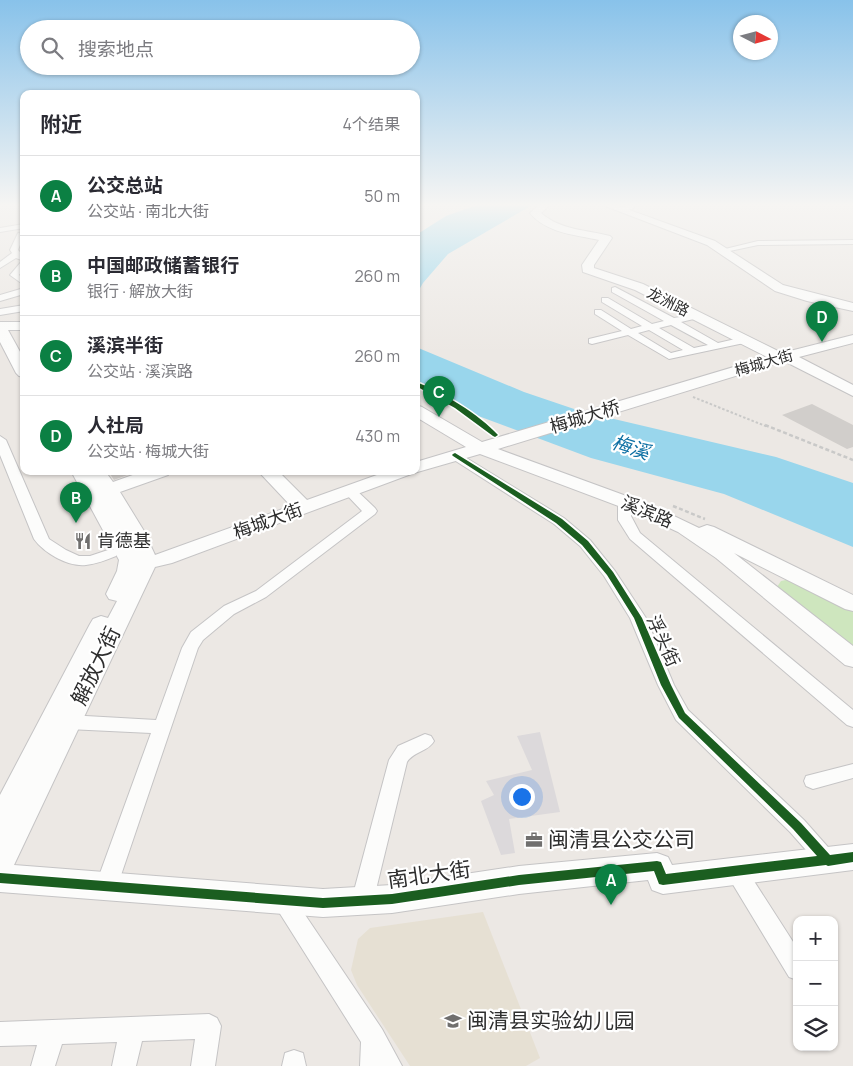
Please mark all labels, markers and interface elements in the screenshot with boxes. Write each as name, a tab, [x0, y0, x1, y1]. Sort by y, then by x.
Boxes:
north arrow	[733, 15, 778, 60]
search box	[20, 20, 420, 75]
icon: search	[38, 34, 66, 62]
text: 搜索地点	[78, 36, 154, 62]
text: 附近	[40, 110, 82, 138]
text: 4个结果	[343, 113, 400, 135]
text: 公交总站	[87, 172, 163, 198]
text: A	[51, 185, 61, 207]
text: 50 m	[364, 185, 400, 207]
text: 公交站 · 南北大街	[87, 200, 209, 222]
text: 中国邮政储蓄银行	[87, 252, 239, 278]
text: B	[51, 265, 61, 287]
text: 260 m	[354, 265, 400, 287]
text: 银行 · 解放大街	[87, 280, 193, 302]
street label: 龙洲路	[643, 282, 693, 321]
pin: D	[806, 301, 838, 342]
text: 溪滨半街	[87, 332, 163, 358]
street label: 梅城大街	[732, 344, 796, 381]
text: C	[50, 345, 62, 367]
text: 260 m	[354, 345, 400, 367]
text: 公交站 · 溪滨路	[87, 360, 193, 382]
pin: C	[423, 376, 455, 417]
street label: 梅城大桥	[547, 394, 623, 438]
text: 人社局	[87, 412, 144, 438]
text: D	[50, 425, 62, 447]
text: 430 m	[355, 425, 400, 447]
water label: 梅溪	[609, 429, 655, 466]
text: 公交站 · 梅城大街	[87, 440, 209, 462]
pin: B	[60, 482, 92, 523]
street label: 溪滨路	[618, 489, 677, 533]
street label: 梅城大街	[230, 496, 306, 544]
place label: 肯德基	[97, 528, 151, 552]
restaurant icon: 肯德基	[73, 531, 93, 551]
street label: 浮头街	[642, 611, 686, 670]
street label: 解放大街	[64, 622, 126, 709]
your location	[509, 784, 535, 810]
place label: 闽清县公交公司	[548, 825, 695, 853]
office icon: 闽清县公交公司	[524, 830, 544, 850]
street label: 南北大街	[385, 854, 472, 894]
pin: A	[595, 864, 627, 905]
map controls	[793, 916, 838, 1051]
button: +	[793, 916, 838, 961]
button: −	[793, 961, 838, 1006]
place label: 闽清县实验幼儿园	[467, 1006, 635, 1034]
button: layers	[793, 1006, 838, 1051]
school or university icon: 闽清县实验幼儿园	[443, 1011, 463, 1031]

